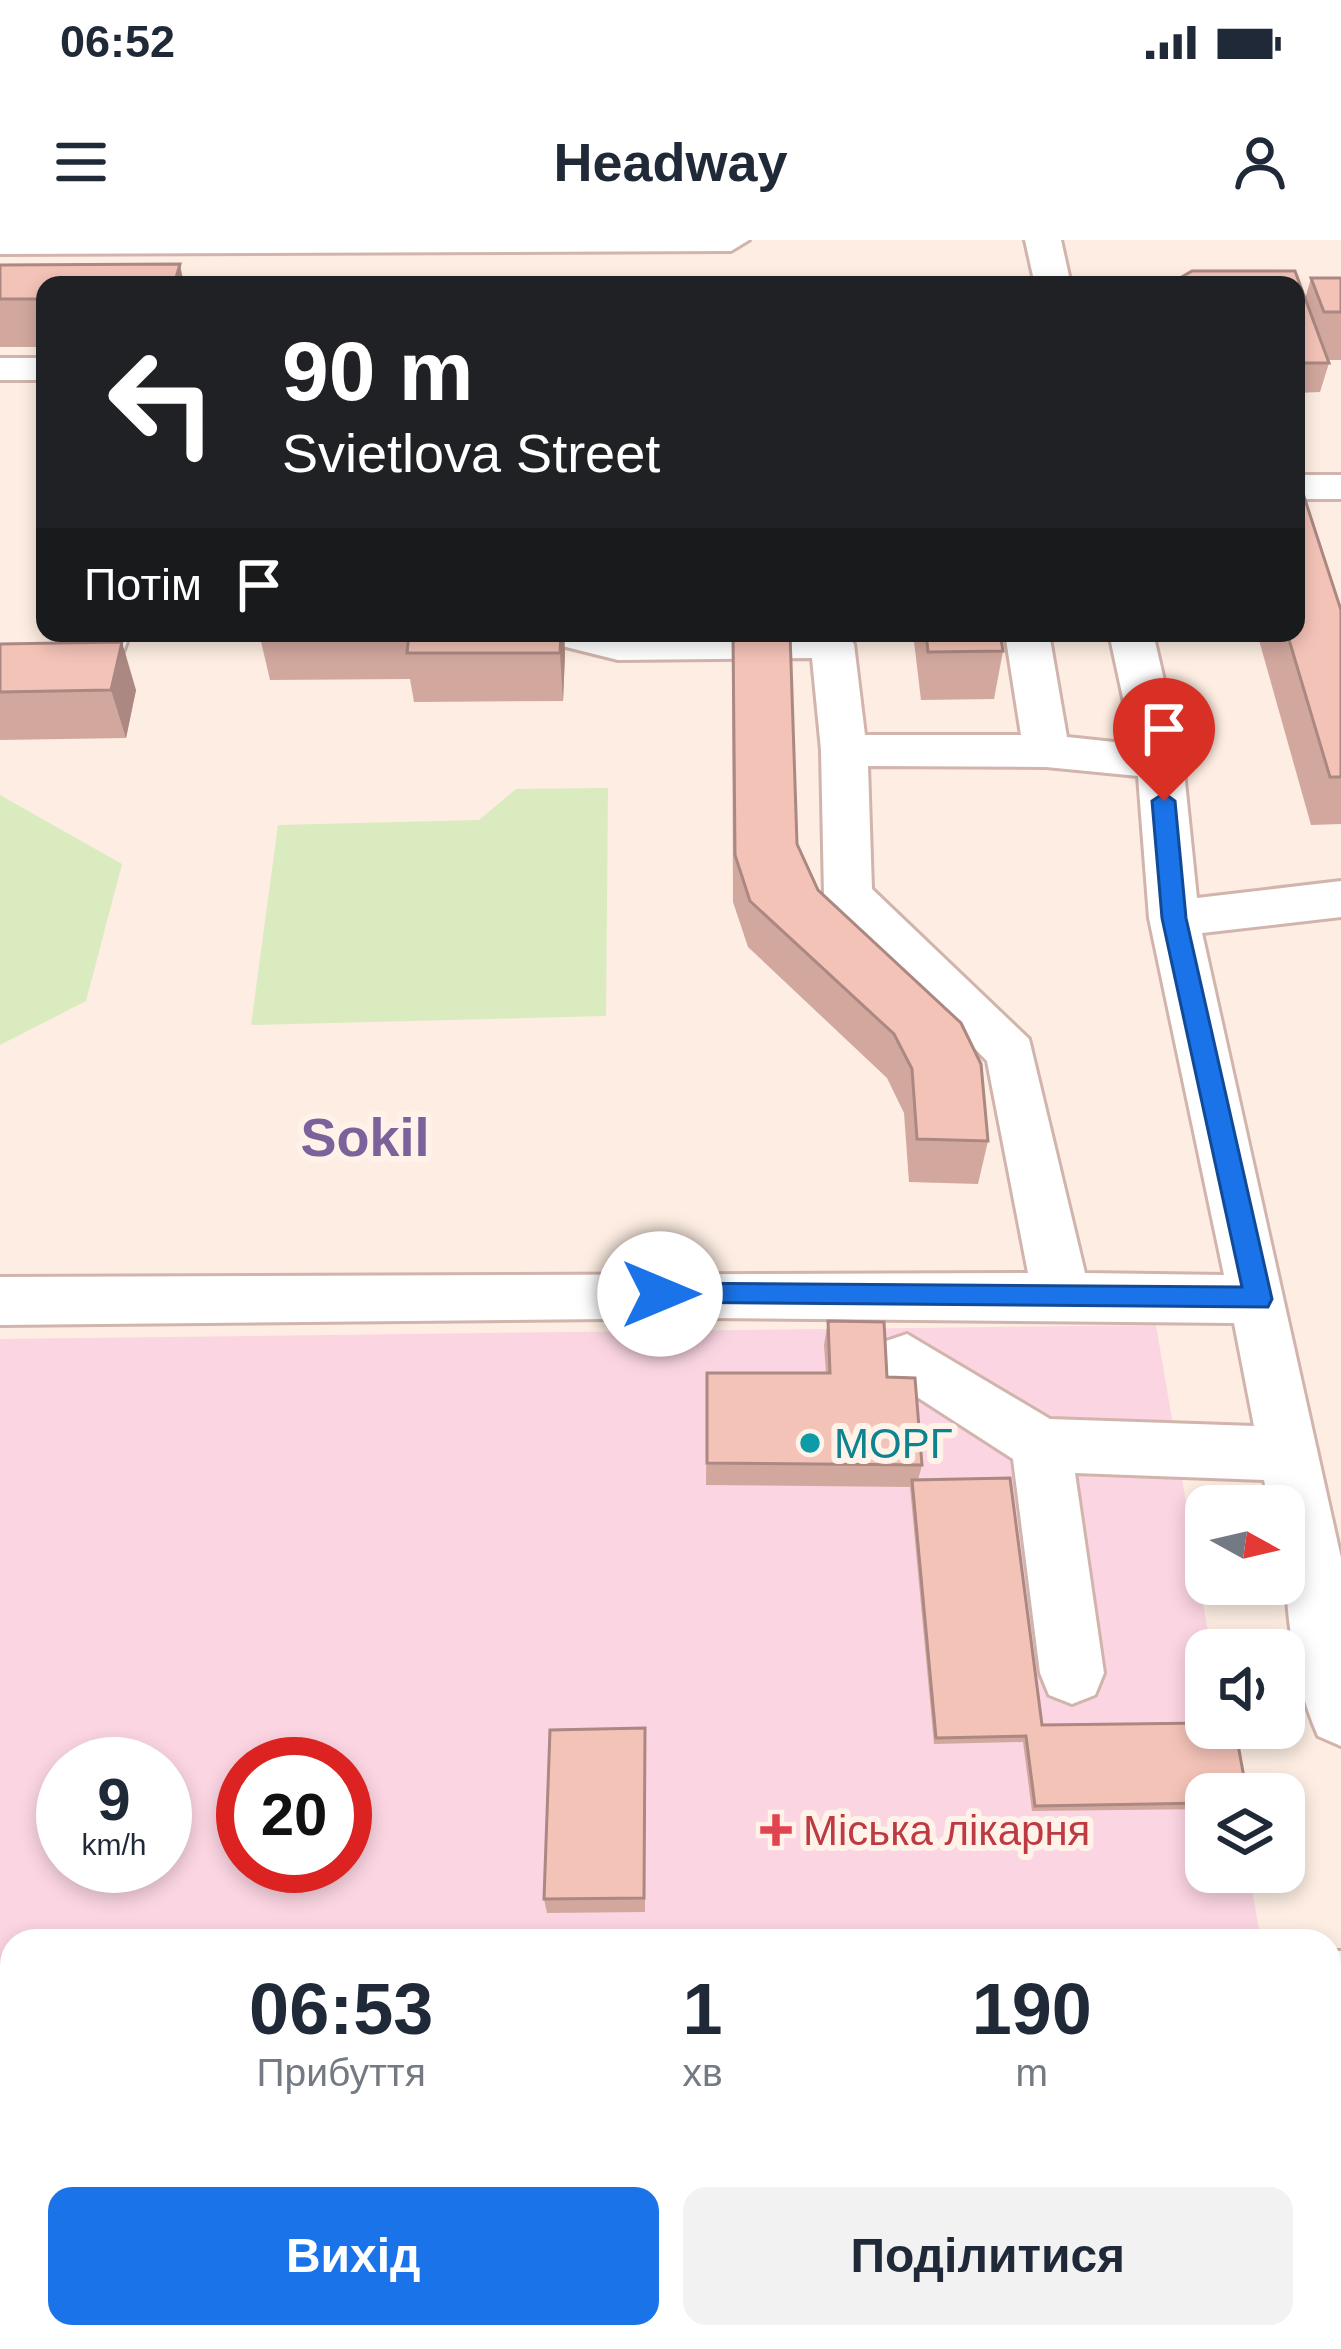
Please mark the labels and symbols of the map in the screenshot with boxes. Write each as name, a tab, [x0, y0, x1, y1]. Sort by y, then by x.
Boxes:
pin	[1113, 678, 1215, 801]
district label: Sokil	[300, 1107, 430, 1167]
position arrow	[597, 1231, 723, 1357]
place label: МОРГ	[834, 1420, 952, 1467]
marker: МОРГ	[797, 1430, 823, 1456]
north arrow	[1185, 1485, 1305, 1605]
speed limit sign: 20	[216, 1737, 372, 1893]
place label: Міська лікарня	[803, 1807, 1090, 1854]
marker: Міська лікарня	[760, 1814, 792, 1846]

